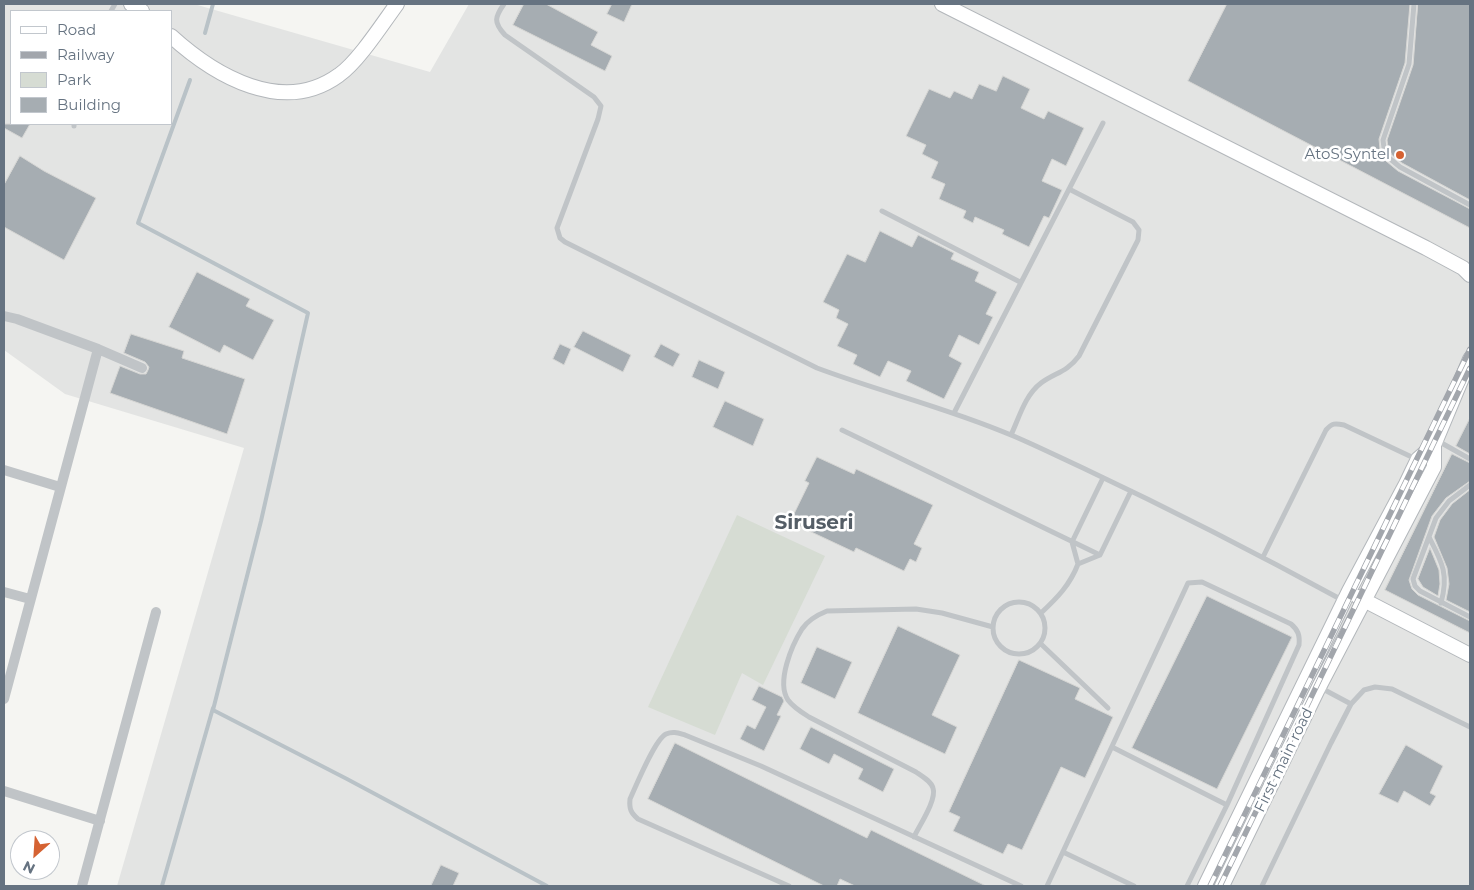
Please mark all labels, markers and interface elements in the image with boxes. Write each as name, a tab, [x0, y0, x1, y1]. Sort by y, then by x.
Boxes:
legend	[10, 10, 172, 125]
text: Road	[57, 20, 96, 39]
text: Railway	[57, 45, 114, 64]
text: Park	[57, 70, 91, 89]
text: Building	[57, 95, 121, 114]
place label: AtoS Syntel	[1305, 146, 1390, 164]
marker: AtoS Syntel	[1394, 149, 1406, 161]
district label: Siruseri	[775, 511, 853, 535]
street label: First main road	[1251, 705, 1317, 815]
north arrow	[10, 830, 60, 880]
text: N	[20, 857, 38, 878]

